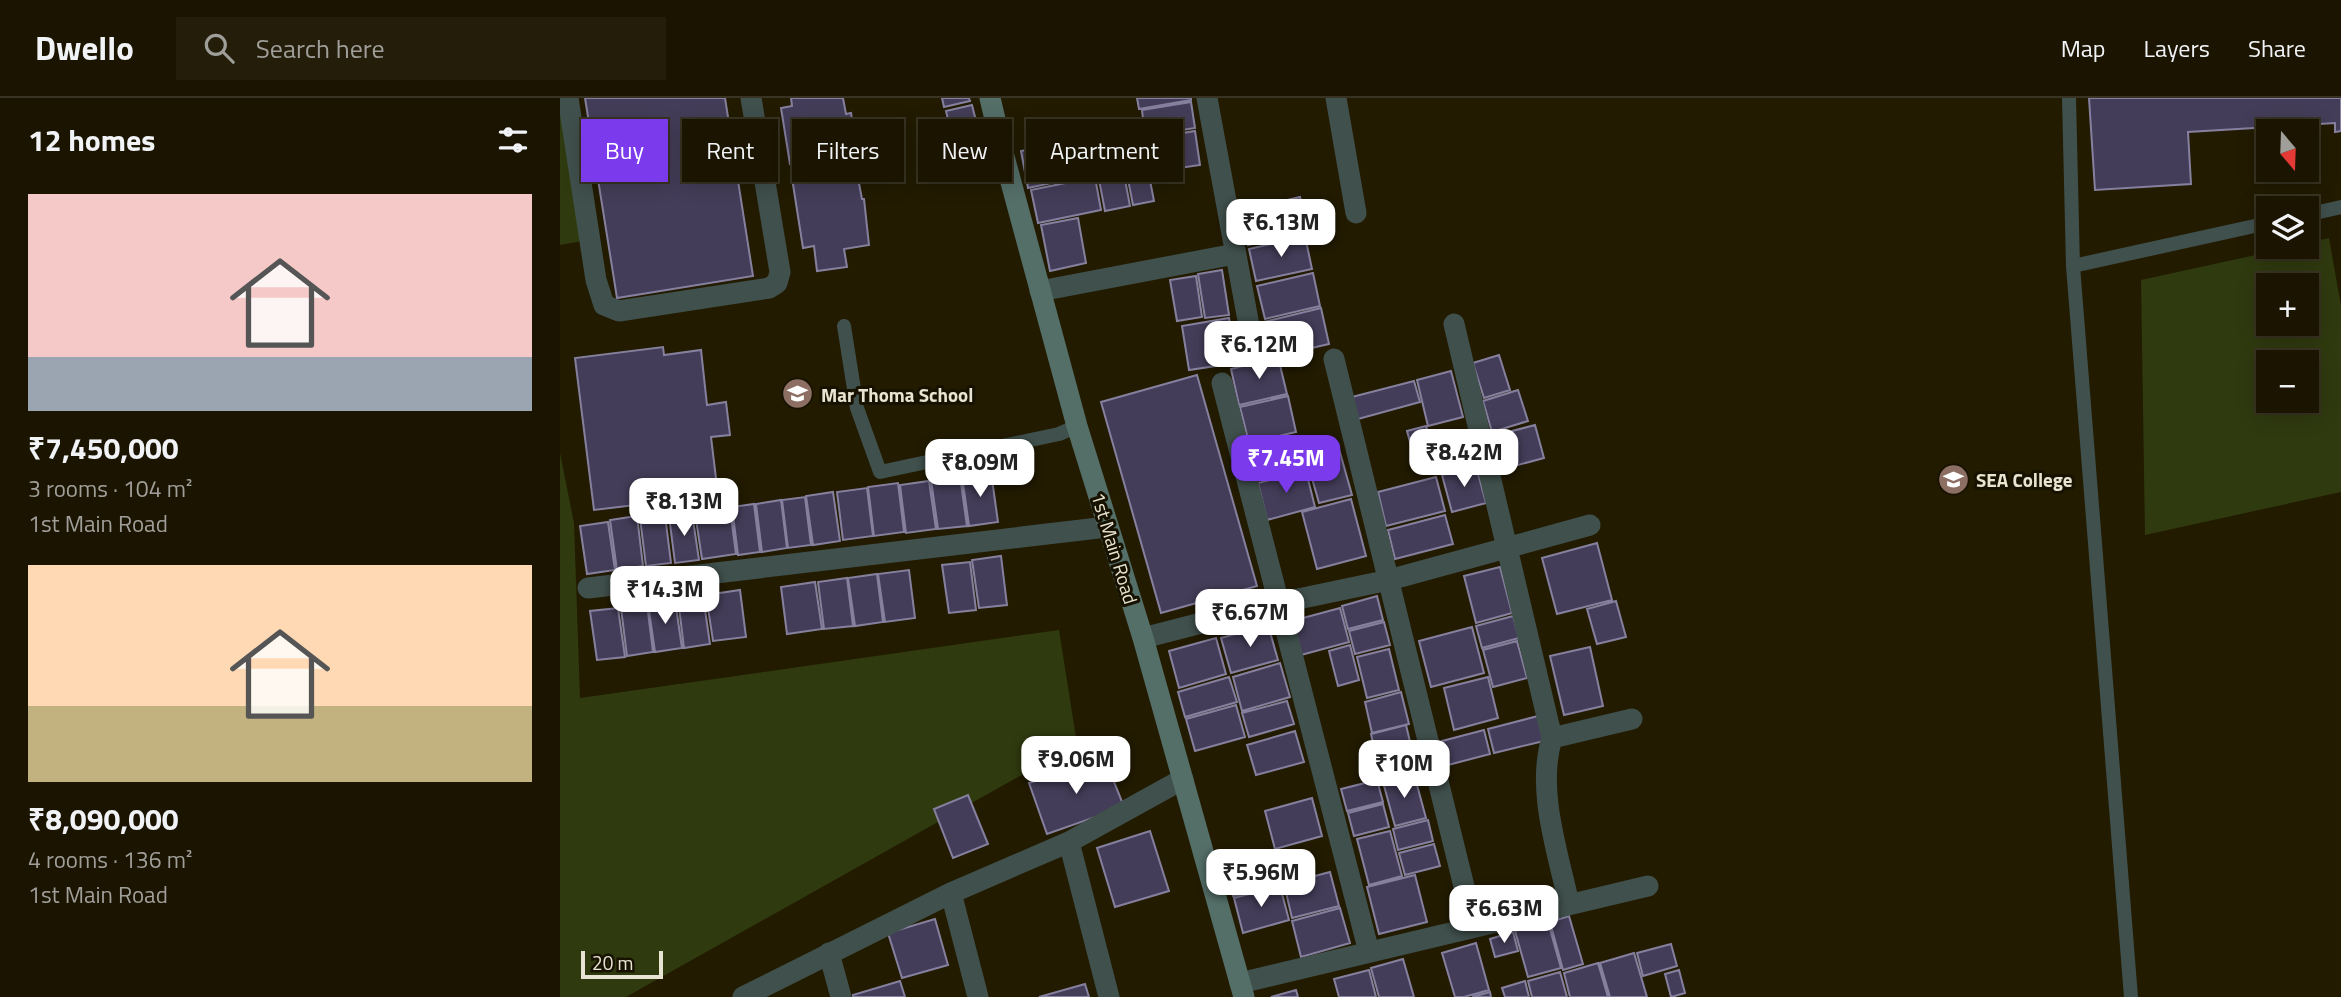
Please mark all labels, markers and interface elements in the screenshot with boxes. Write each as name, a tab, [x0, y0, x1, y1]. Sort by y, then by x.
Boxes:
search box	[176, 17, 666, 80]
text: Dwello	[35, 23, 134, 73]
icon: search	[200, 29, 238, 67]
text: Search here	[256, 29, 385, 68]
text: Map	[2061, 30, 2106, 66]
text: Layers	[2144, 30, 2210, 66]
text: Share	[2248, 30, 2306, 66]
text: 12 homes	[28, 117, 155, 163]
chip: Buy	[581, 119, 668, 182]
chip: Rent	[682, 119, 778, 182]
chip: Filters	[792, 119, 904, 182]
chip: New	[918, 119, 1012, 182]
chip: Apartment	[1026, 119, 1183, 182]
north arrow	[2256, 119, 2319, 182]
map controls	[2256, 119, 2319, 413]
icon: filters	[494, 121, 532, 159]
button: layers	[2256, 196, 2319, 259]
pin: ₹6.13M	[1224, 200, 1338, 259]
text: ₹6.13M	[1242, 204, 1320, 239]
icon: home	[217, 240, 343, 366]
button: +	[2256, 273, 2319, 336]
pin: ₹6.12M	[1202, 322, 1316, 381]
text: ₹6.12M	[1220, 326, 1298, 361]
button: −	[2256, 350, 2319, 413]
school or university icon: Mar Thoma School	[781, 377, 815, 411]
place label: Mar Thoma School	[821, 380, 973, 409]
text: ₹7,450,000	[28, 425, 179, 471]
pin: ₹8.42M	[1407, 430, 1521, 489]
text: ₹8.42M	[1425, 434, 1503, 469]
pin: ₹7.45M	[1229, 436, 1343, 495]
pin: ₹8.09M	[923, 440, 1037, 499]
text: ₹7.45M	[1247, 440, 1325, 475]
text: ₹8.09M	[941, 444, 1019, 479]
school or university icon: SEA College	[1936, 462, 1970, 496]
place label: SEA College	[1976, 465, 2073, 494]
text: 3 rooms · 104 m²	[28, 471, 192, 506]
pin: ₹8.13M	[627, 478, 741, 538]
text: ₹8.13M	[645, 483, 723, 518]
street label: 1st Main Road	[1084, 489, 1146, 607]
text: 1st Main Road	[28, 506, 168, 541]
pin: ₹14.3M	[608, 566, 722, 626]
text: ₹14.3M	[626, 571, 704, 606]
pin: ₹6.67M	[1193, 589, 1307, 649]
text: ₹6.67M	[1211, 594, 1289, 629]
icon: home	[217, 611, 343, 737]
pin: ₹9.06M	[1019, 736, 1133, 796]
pin: ₹10M	[1363, 740, 1445, 800]
text: ₹9.06M	[1037, 741, 1115, 776]
text: ₹10M	[1375, 745, 1433, 780]
text: ₹8,090,000	[28, 796, 179, 842]
text: 4 rooms · 136 m²	[28, 842, 192, 877]
pin: ₹5.96M	[1204, 850, 1318, 909]
text: ₹5.96M	[1222, 854, 1300, 889]
text: 1st Main Road	[28, 877, 168, 912]
pin: ₹6.63M	[1447, 886, 1561, 945]
text: ₹6.63M	[1465, 890, 1543, 925]
scale bar	[581, 948, 663, 980]
text: 20 m	[592, 948, 633, 977]

